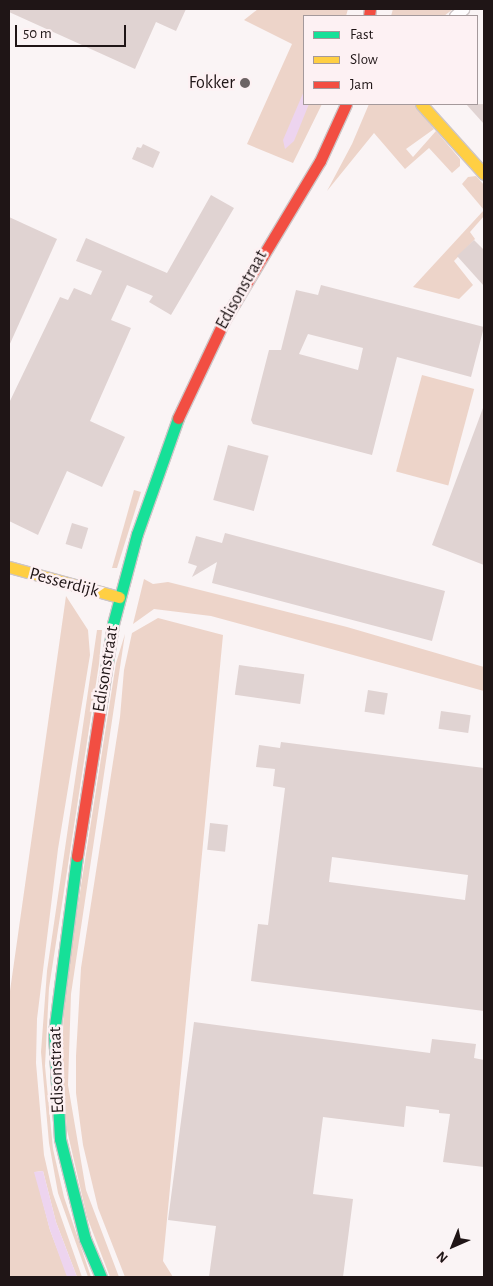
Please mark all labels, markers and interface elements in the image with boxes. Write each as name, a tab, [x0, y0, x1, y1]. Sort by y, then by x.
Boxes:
scale bar	[18, 15, 129, 47]
legend	[303, 15, 478, 105]
text: 50 m	[23, 26, 52, 41]
text: Fast	[350, 27, 373, 42]
text: Slow	[350, 52, 378, 67]
place label: Fokker	[189, 72, 235, 94]
marker: Fokker	[239, 77, 251, 89]
text: Jam	[350, 77, 373, 92]
street label: Edisonstraat	[211, 247, 273, 333]
street label: Pesserdijk	[27, 563, 101, 603]
street label: Edisonstraat	[89, 624, 123, 714]
street label: Edisonstraat	[45, 1026, 69, 1114]
north arrow	[428, 1221, 478, 1271]
text: N	[434, 1248, 451, 1265]

